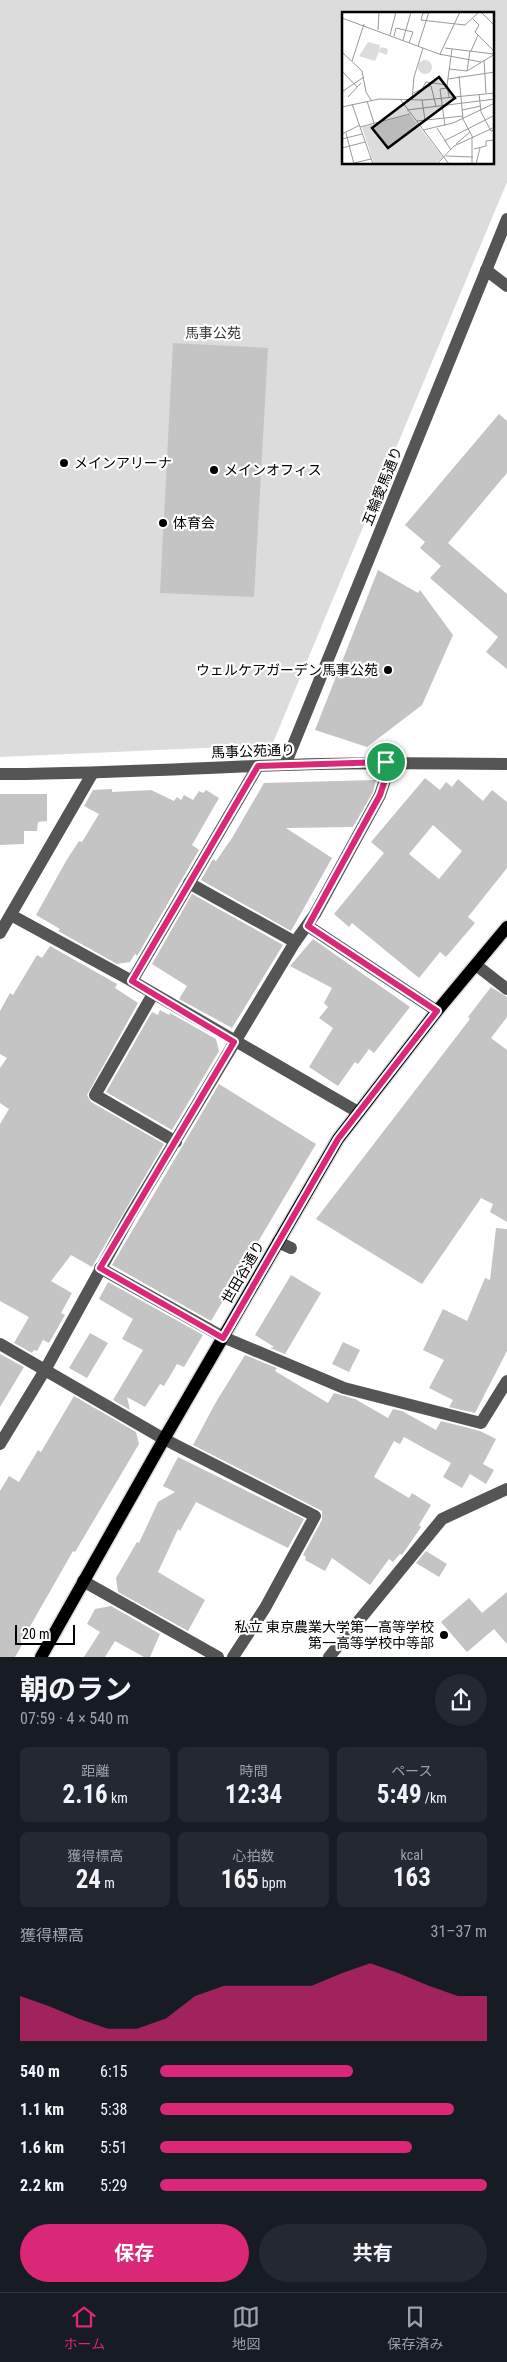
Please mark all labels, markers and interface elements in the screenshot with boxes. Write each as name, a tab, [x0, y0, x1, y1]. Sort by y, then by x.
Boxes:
inset map	[342, 12, 494, 165]
park label: 馬事公苑	[185, 325, 241, 341]
street label: 五輪愛馬通り	[359, 444, 405, 528]
place label: メインアリーナ	[74, 455, 172, 471]
marker: メインアリーナ	[58, 457, 70, 469]
place label: メインオフィス	[224, 462, 322, 478]
marker: メインオフィス	[208, 464, 220, 476]
place label: 体育会	[173, 515, 215, 531]
marker: 体育会	[157, 517, 169, 529]
place label: ウェルケアガーデン馬事公苑	[196, 662, 378, 678]
marker: ウェルケアガーデン馬事公苑	[382, 664, 394, 676]
pin	[365, 741, 407, 783]
street label: 馬事公苑通り	[211, 742, 295, 760]
icon: arrive	[372, 748, 400, 776]
street label: 世田谷通り	[219, 1238, 267, 1306]
place label: 私立 東京農業大学第一高等学校 第一高等学校中等部	[235, 1619, 434, 1651]
scale bar	[15, 1622, 75, 1645]
text: 20 m	[22, 1626, 50, 1642]
marker: 私立 東京農業大学第一高等学校 第一高等学校中等部	[438, 1629, 450, 1641]
text: 朝のラン	[20, 1673, 132, 1706]
button: share	[435, 1674, 487, 1726]
text: 07:59 · 4 × 540 m	[20, 1709, 129, 1728]
text: 距離	[81, 1763, 109, 1779]
text: 時間	[239, 1763, 267, 1779]
text: ペース	[391, 1763, 432, 1779]
text: 2.16	[63, 1780, 108, 1809]
text: 12:34	[225, 1780, 282, 1809]
text: 5:49	[377, 1780, 422, 1809]
text: km	[108, 1790, 128, 1806]
text: /km	[422, 1790, 447, 1806]
text: kcal	[401, 1847, 423, 1863]
text: 獲得標高	[67, 1848, 123, 1864]
text: 心拍数	[232, 1848, 274, 1864]
text: 163	[393, 1863, 431, 1892]
text: 24	[76, 1865, 101, 1894]
text: 165	[221, 1865, 259, 1894]
text: m	[101, 1875, 115, 1891]
text: bpm	[259, 1875, 286, 1891]
text: 31–37 m	[431, 1922, 487, 1941]
text: 獲得標高	[20, 1926, 84, 1945]
text: 540 m	[20, 2062, 60, 2081]
text: 6:15	[100, 2062, 127, 2081]
text: 1.1 km	[20, 2100, 64, 2119]
text: 5:38	[100, 2100, 127, 2119]
text: 1.6 km	[20, 2138, 64, 2157]
text: 5:51	[100, 2138, 127, 2157]
text: 2.2 km	[20, 2176, 64, 2195]
text: 5:29	[100, 2176, 127, 2195]
button: 保存	[20, 2224, 249, 2282]
button: 共有	[259, 2224, 487, 2282]
tab: ホーム	[64, 2303, 105, 2353]
tab: 地図	[232, 2303, 260, 2353]
tab: 保存済み	[387, 2303, 443, 2353]

